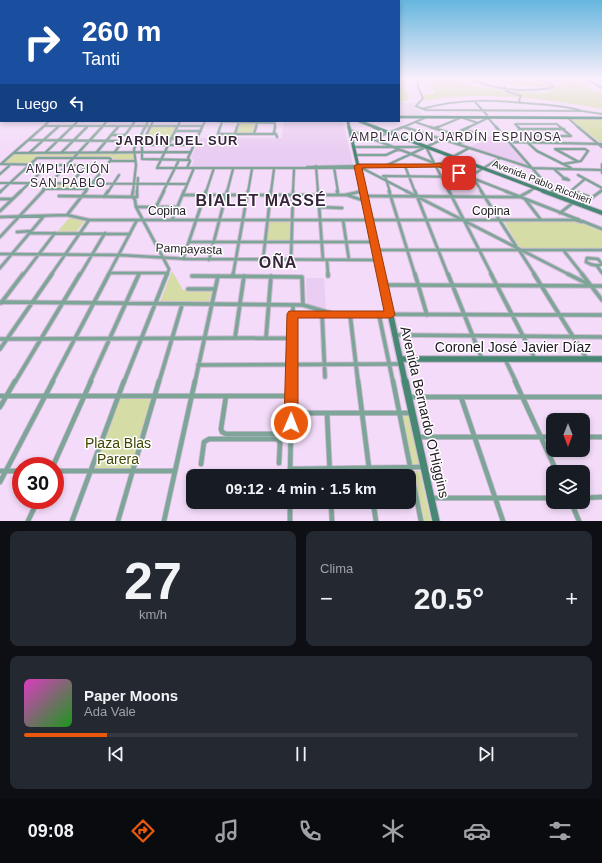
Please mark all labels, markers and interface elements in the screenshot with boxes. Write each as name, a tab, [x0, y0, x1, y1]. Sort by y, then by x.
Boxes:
icon: right	[16, 16, 68, 68]
text: 260 m	[82, 16, 161, 47]
text: Tanti	[82, 49, 120, 69]
icon: left	[66, 92, 88, 114]
text: Luego	[16, 95, 58, 112]
district label: AMPLIACIÓN JARDÍN ESPINOSA	[350, 129, 562, 144]
district label: JARDÍN DEL SUR	[116, 133, 238, 148]
pin	[442, 156, 476, 190]
street label: Avenida Pablo Ricchieri	[491, 158, 593, 206]
district label: AMPLIACIÓN SAN PABLO	[26, 161, 110, 190]
icon: arrive	[448, 162, 470, 184]
district label: BIALET MASSÉ	[195, 191, 327, 209]
street label: Copina	[148, 204, 186, 218]
street label: Copina	[472, 204, 510, 218]
street label: Pampayasta	[155, 241, 223, 257]
district label: OÑA	[259, 252, 297, 271]
street label: Avenida Bernardo O'Higgins	[397, 324, 453, 500]
street label: Coronel José Javier Díaz	[435, 339, 591, 355]
position arrow	[270, 402, 312, 444]
north arrow	[546, 413, 590, 457]
map controls	[546, 413, 590, 509]
park label: Plaza Blas Parera	[85, 435, 151, 467]
speed limit sign: 30	[12, 457, 64, 509]
button: layers	[546, 465, 590, 509]
text: 09:12 · 4 min · 1.5 km	[226, 480, 376, 497]
text: 27	[124, 552, 182, 610]
text: Clima	[320, 561, 353, 576]
text: 20.5°	[414, 582, 484, 615]
text: −	[320, 586, 333, 611]
text: +	[565, 586, 578, 611]
text: km/h	[139, 607, 167, 622]
text: Paper Moons	[84, 687, 178, 704]
text: Ada Vale	[84, 704, 136, 719]
icon: previous	[105, 743, 127, 765]
icon: pause	[290, 743, 312, 765]
icon: next	[475, 743, 497, 765]
icon: directions	[129, 817, 157, 845]
icon: music	[213, 817, 241, 845]
icon: phone	[296, 817, 324, 845]
icon: climate	[379, 817, 407, 845]
icon: car	[463, 817, 491, 845]
icon: filters	[546, 817, 574, 845]
text: 09:08	[28, 821, 74, 841]

